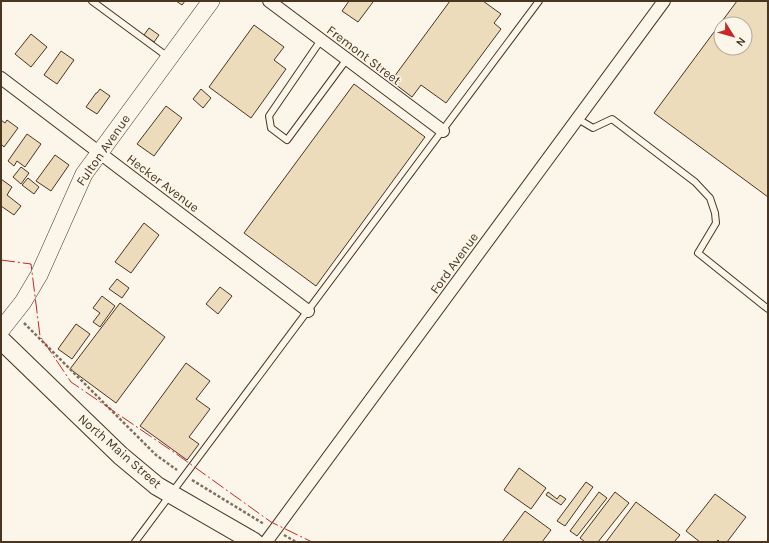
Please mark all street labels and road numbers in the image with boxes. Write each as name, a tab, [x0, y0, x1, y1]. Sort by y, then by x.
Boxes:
street label: Fremont Street	[324, 22, 404, 88]
street label: Fulton Avenue	[73, 111, 133, 189]
street label: Hecker Avenue	[124, 151, 202, 215]
street label: Ford Avenue	[427, 229, 481, 296]
street label: North Main Street	[75, 411, 165, 491]

